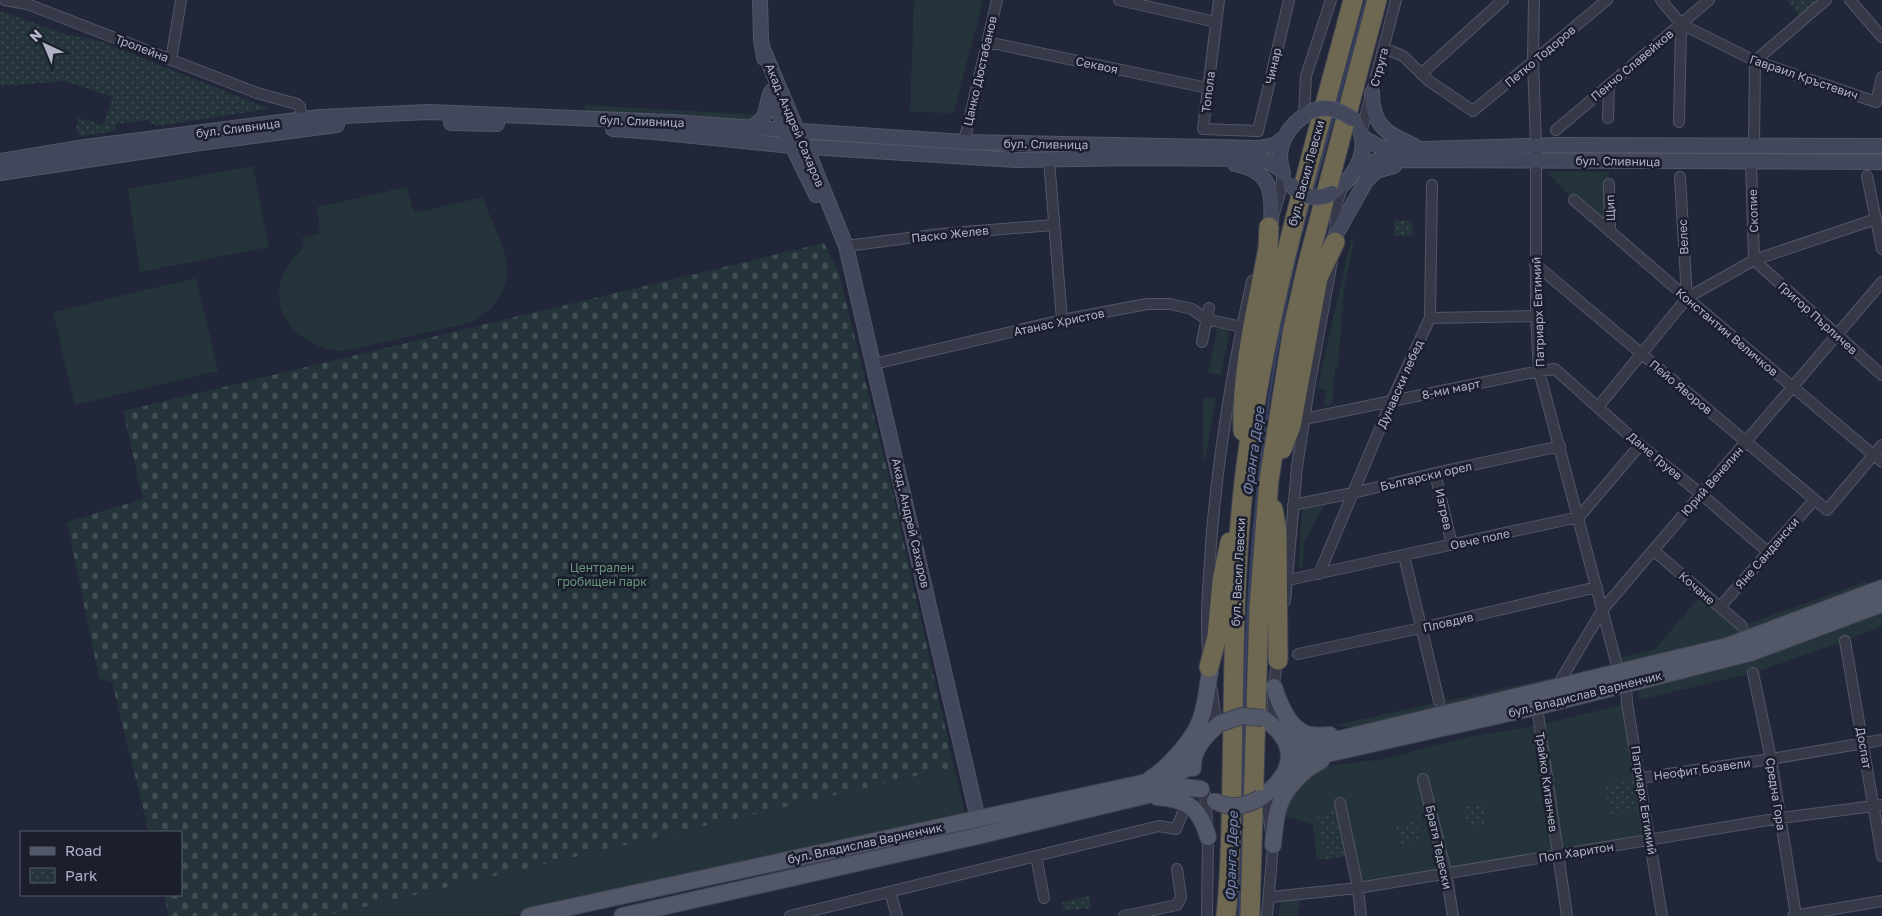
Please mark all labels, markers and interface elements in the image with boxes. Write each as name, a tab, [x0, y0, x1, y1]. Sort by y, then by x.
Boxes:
street label: Цанко Дюстабанов	[960, 14, 1000, 127]
north arrow	[20, 20, 70, 70]
street label: Петко Тодоров	[1502, 22, 1579, 90]
text: N	[26, 25, 45, 45]
street label: Пенчо Славейков	[1588, 26, 1677, 104]
street label: Тролейна	[113, 31, 171, 65]
street label: Чинар	[1262, 46, 1284, 86]
street label: Струга	[1367, 46, 1391, 88]
street label: Гавраил Кръстевич	[1748, 51, 1860, 103]
street label: Секвоя	[1074, 53, 1120, 77]
street label: Акад. Андрей Сахаров	[762, 61, 828, 189]
street label: Топола	[1198, 70, 1218, 114]
street label: бул. Сливница	[599, 112, 685, 130]
street label: бул. Сливница	[195, 115, 281, 141]
street label: бул. Васил Левски	[1285, 119, 1327, 227]
street label: бул. Сливница	[1003, 136, 1089, 152]
street label: бул. Сливница	[1575, 153, 1661, 169]
street label: Скопие	[1745, 189, 1761, 233]
street label: Щип	[1602, 195, 1618, 221]
street label: Велес	[1675, 218, 1691, 255]
street label: Паско Желев	[910, 222, 990, 246]
street label: Патриарх Евтимий	[1529, 257, 1547, 367]
street label: Григор Пърличев	[1775, 279, 1861, 358]
street label: Константин Величков	[1673, 285, 1781, 379]
street label: Атанас Христов	[1012, 305, 1106, 339]
street label: Дунавски лебед	[1374, 338, 1426, 430]
street label: Пейо Яворов	[1647, 356, 1715, 418]
street label: 8-ми март	[1420, 375, 1482, 403]
water label: Франга Дере	[1238, 405, 1268, 497]
street label: Даме Груев	[1625, 429, 1686, 483]
street label: Юрий Венелин	[1678, 443, 1746, 519]
street label: Акад. Андрей Сахаров	[889, 457, 933, 590]
street label: Български орел	[1379, 458, 1473, 494]
street label: Изгрев	[1432, 487, 1456, 531]
street label: Яне Сандански	[1732, 514, 1802, 592]
street label: бул. Васил Левски	[1228, 517, 1248, 627]
street label: Овче поле	[1449, 525, 1511, 553]
park label: Централен гробищен парк	[557, 560, 647, 589]
street label: Кочане	[1676, 568, 1718, 608]
street label: Пловдив	[1421, 609, 1475, 635]
street label: бул. Владислав Варненчик	[1506, 668, 1664, 720]
street label: Доспат	[1853, 726, 1875, 770]
street label: Трайко Китанчев	[1533, 731, 1561, 833]
street label: Патриарх Евтимий	[1628, 744, 1660, 856]
street label: Неофит Бозвели	[1653, 755, 1751, 783]
street label: Средна Гора	[1763, 757, 1789, 831]
street label: Братя Тедески	[1423, 803, 1455, 891]
water label: Франга Дере	[1221, 810, 1241, 901]
street label: бул. Владислав Варненчик	[786, 819, 944, 867]
legend	[20, 831, 182, 896]
street label: Поп Харитон	[1537, 839, 1615, 865]
text: Road	[65, 841, 102, 859]
text: Park	[65, 866, 98, 884]

